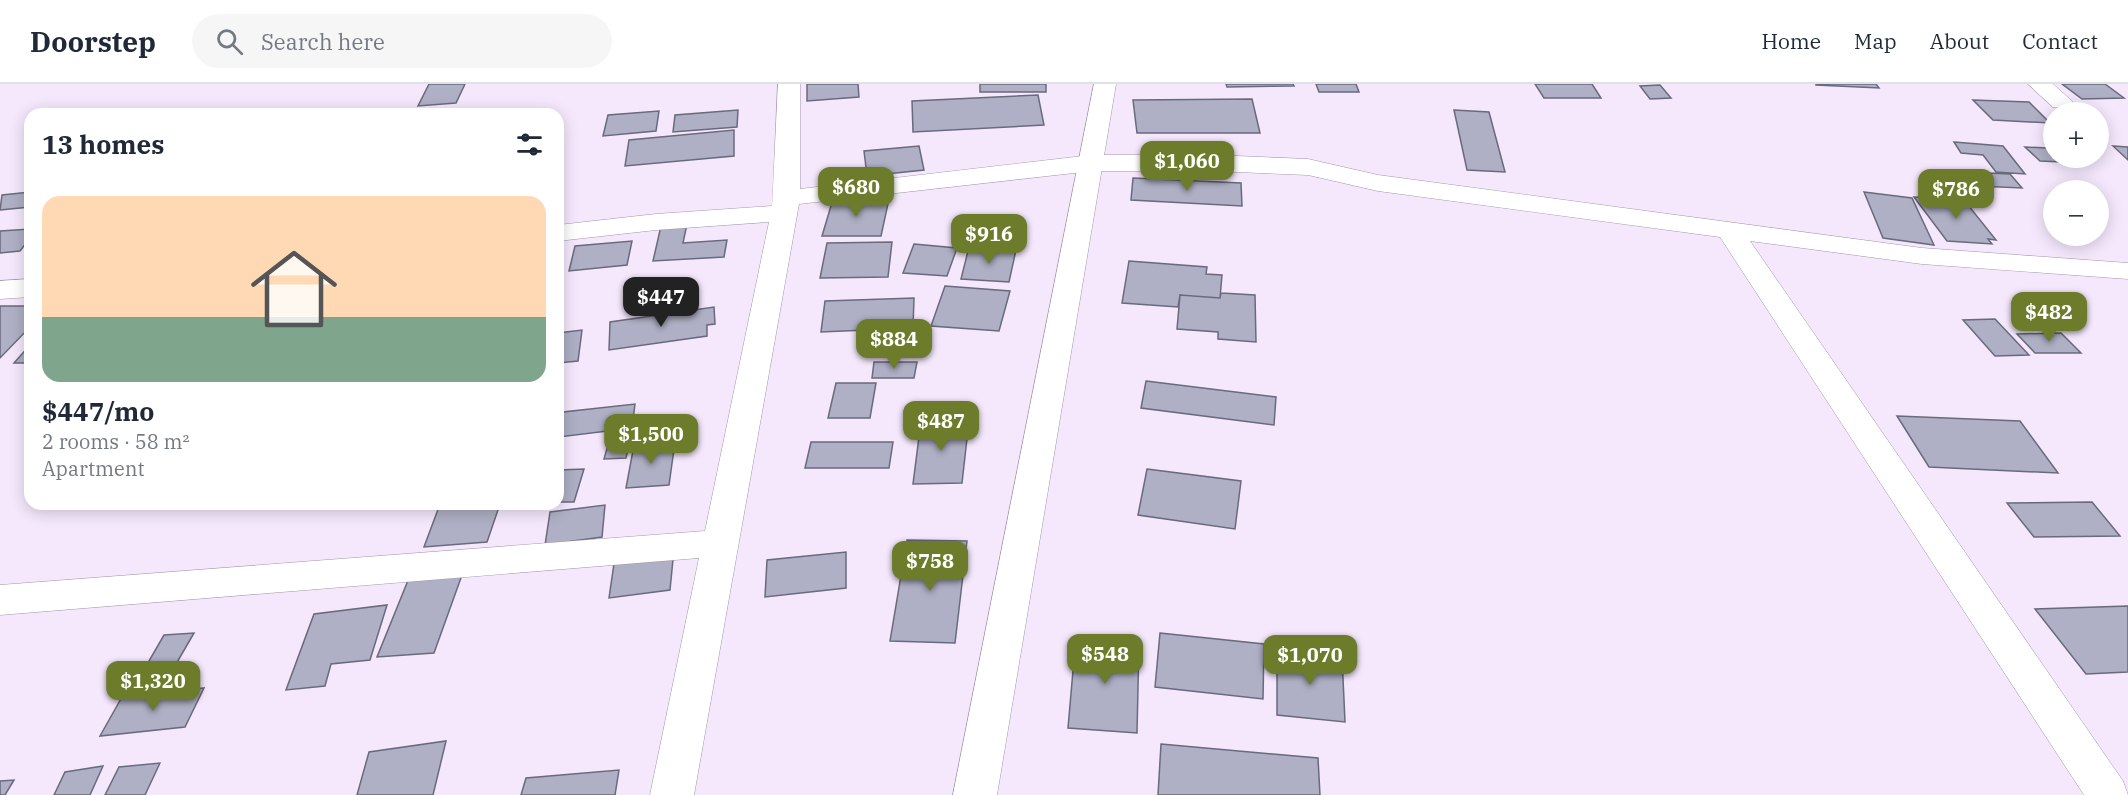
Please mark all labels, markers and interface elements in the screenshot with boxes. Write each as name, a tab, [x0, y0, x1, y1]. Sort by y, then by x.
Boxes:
search box	[192, 14, 612, 68]
text: Doorstep	[30, 23, 156, 60]
icon: search	[213, 25, 246, 58]
text: Search here	[261, 27, 385, 56]
text: Home	[1761, 27, 1821, 55]
text: Map	[1854, 27, 1897, 55]
text: About	[1930, 27, 1989, 55]
text: Contact	[2022, 27, 2098, 55]
map controls	[2043, 102, 2109, 246]
button: +	[2043, 102, 2109, 168]
text: 13 homes	[42, 127, 164, 161]
icon: filters	[513, 128, 546, 161]
pin: $1,060	[1138, 141, 1236, 192]
text: $1,060	[1154, 147, 1220, 174]
pin: $680	[820, 167, 892, 218]
pin: $786	[1920, 169, 1992, 220]
text: $680	[832, 173, 880, 200]
text: $786	[1932, 175, 1980, 202]
button: −	[2043, 180, 2109, 246]
pin: $916	[953, 214, 1025, 265]
text: $916	[965, 220, 1013, 247]
icon: home	[240, 235, 348, 343]
pin: $447	[625, 277, 697, 328]
text: $447	[637, 283, 685, 310]
pin: $482	[2013, 292, 2085, 343]
text: $482	[2025, 298, 2073, 325]
pin: $884	[858, 319, 930, 370]
text: $884	[870, 325, 918, 352]
text: $447/mo	[42, 394, 154, 428]
pin: $487	[905, 401, 977, 452]
text: $487	[917, 407, 965, 434]
pin: $1,500	[602, 414, 700, 465]
text: $1,500	[618, 420, 684, 447]
text: 2 rooms · 58 m²	[42, 428, 189, 455]
text: Apartment	[42, 455, 145, 482]
pin: $758	[894, 541, 966, 592]
text: $758	[906, 547, 954, 574]
pin: $548	[1069, 634, 1141, 685]
pin: $1,070	[1261, 635, 1359, 686]
text: $548	[1081, 640, 1129, 667]
text: $1,070	[1277, 641, 1343, 668]
pin: $1,320	[104, 661, 202, 712]
text: $1,320	[120, 667, 186, 694]

